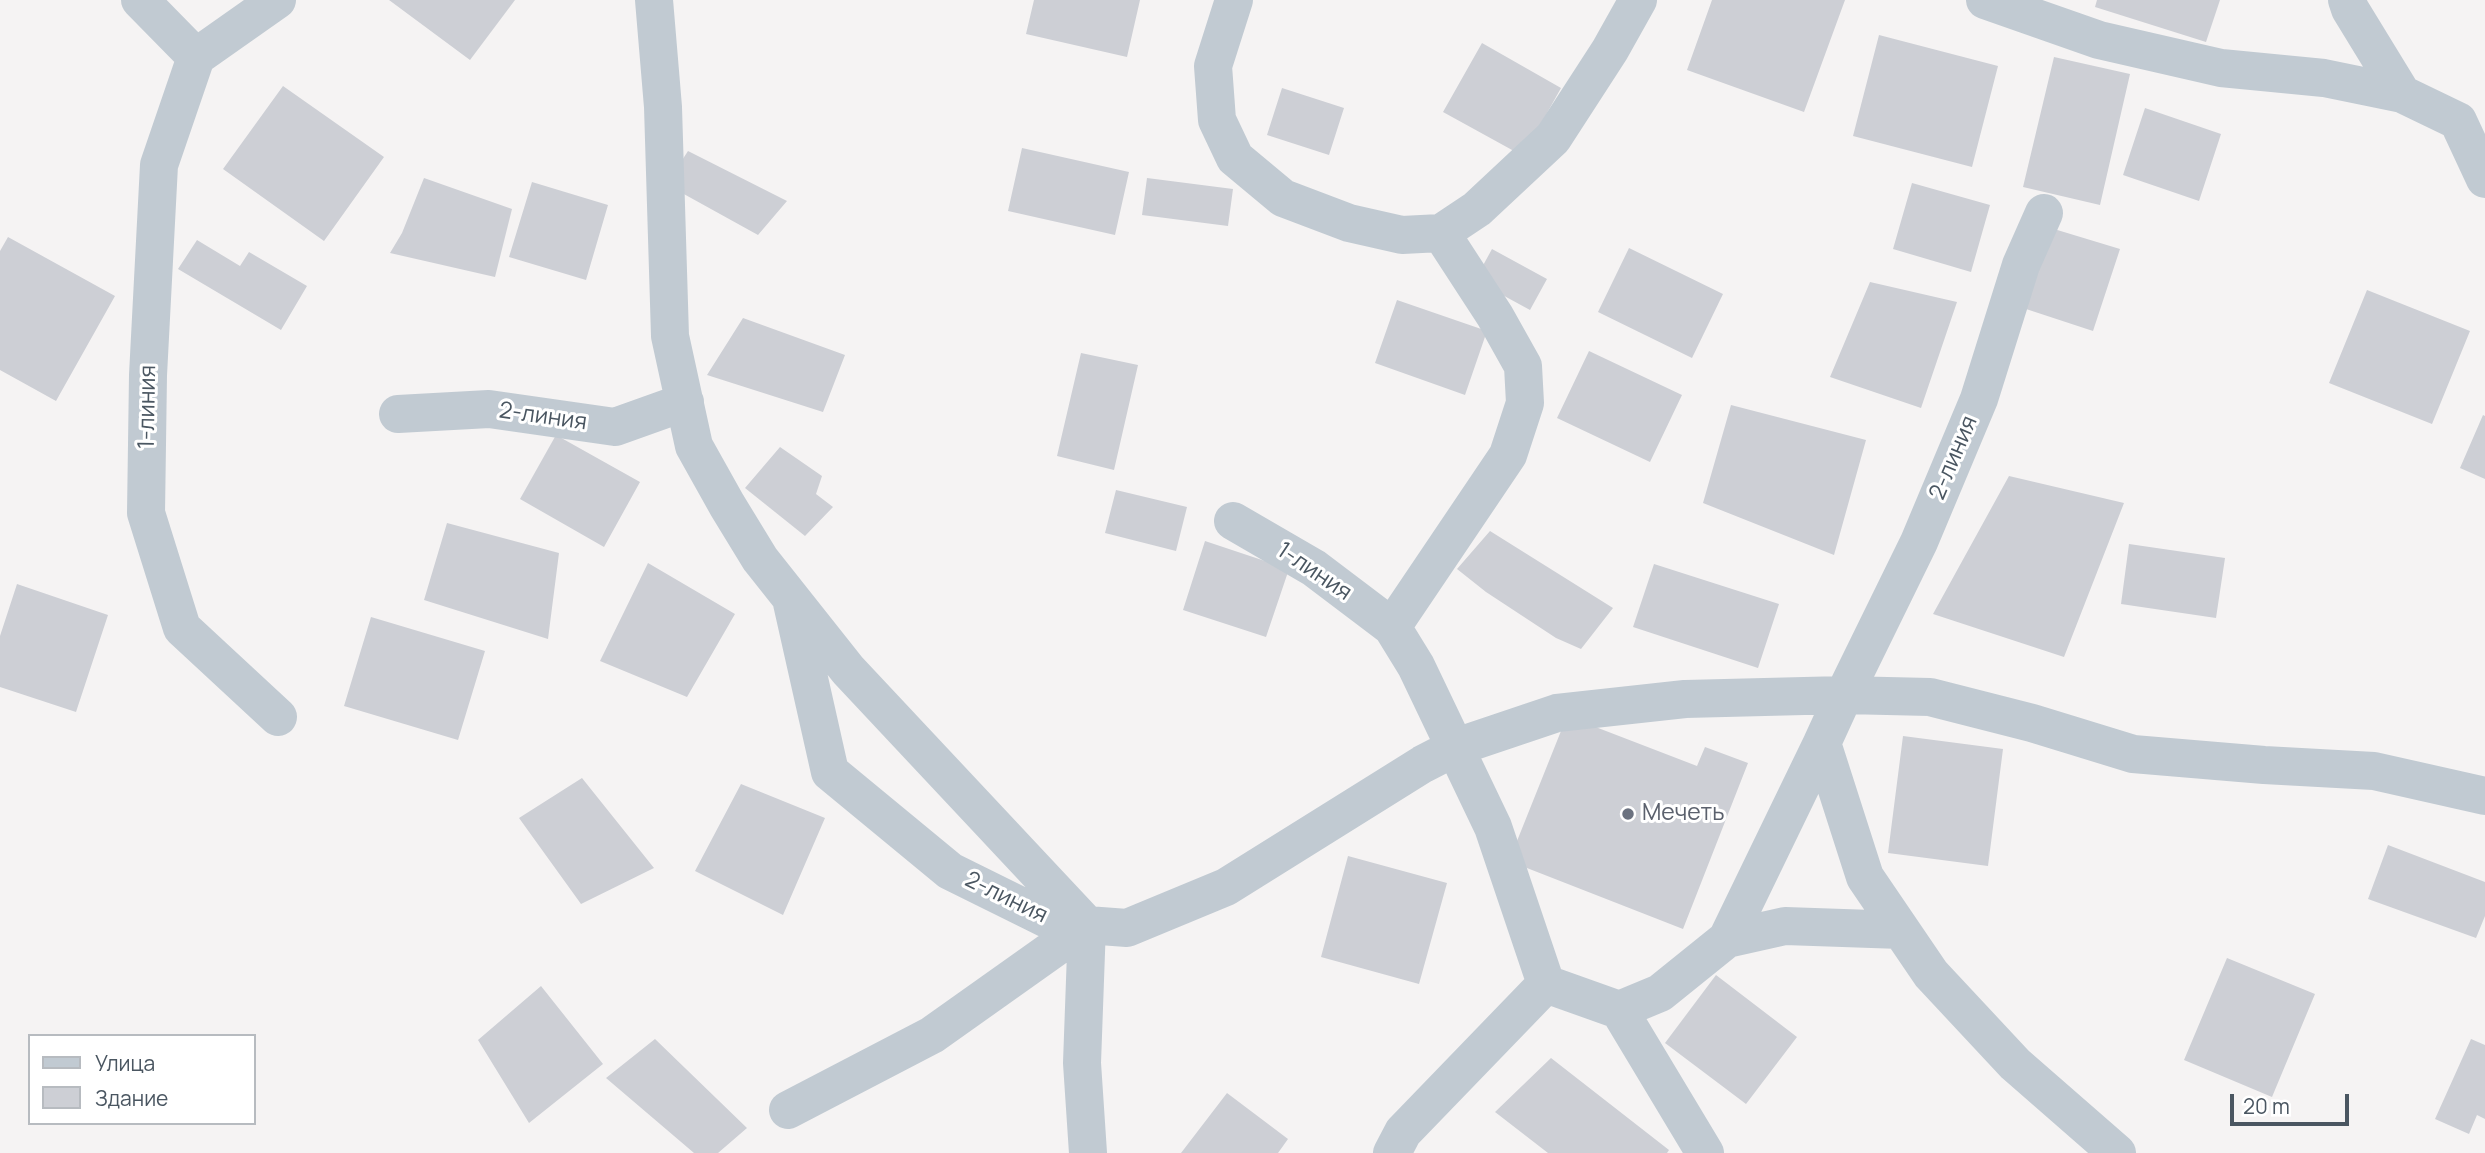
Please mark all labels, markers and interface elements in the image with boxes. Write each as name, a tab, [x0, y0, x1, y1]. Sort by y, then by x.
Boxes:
street label: 1-линия	[133, 365, 163, 449]
street label: 2-линия	[497, 397, 589, 437]
street label: 2-линия	[1924, 412, 1984, 504]
street label: 1-линия	[1271, 537, 1357, 607]
place label: Мечеть	[1642, 800, 1725, 828]
marker: Мечеть	[1620, 806, 1636, 822]
street label: 2-линия	[960, 866, 1052, 930]
legend	[28, 1034, 256, 1125]
text: Улица	[95, 1049, 155, 1077]
scale bar	[2233, 1080, 2352, 1124]
text: Здание	[95, 1084, 168, 1112]
text: 20 m	[2243, 1092, 2290, 1120]

